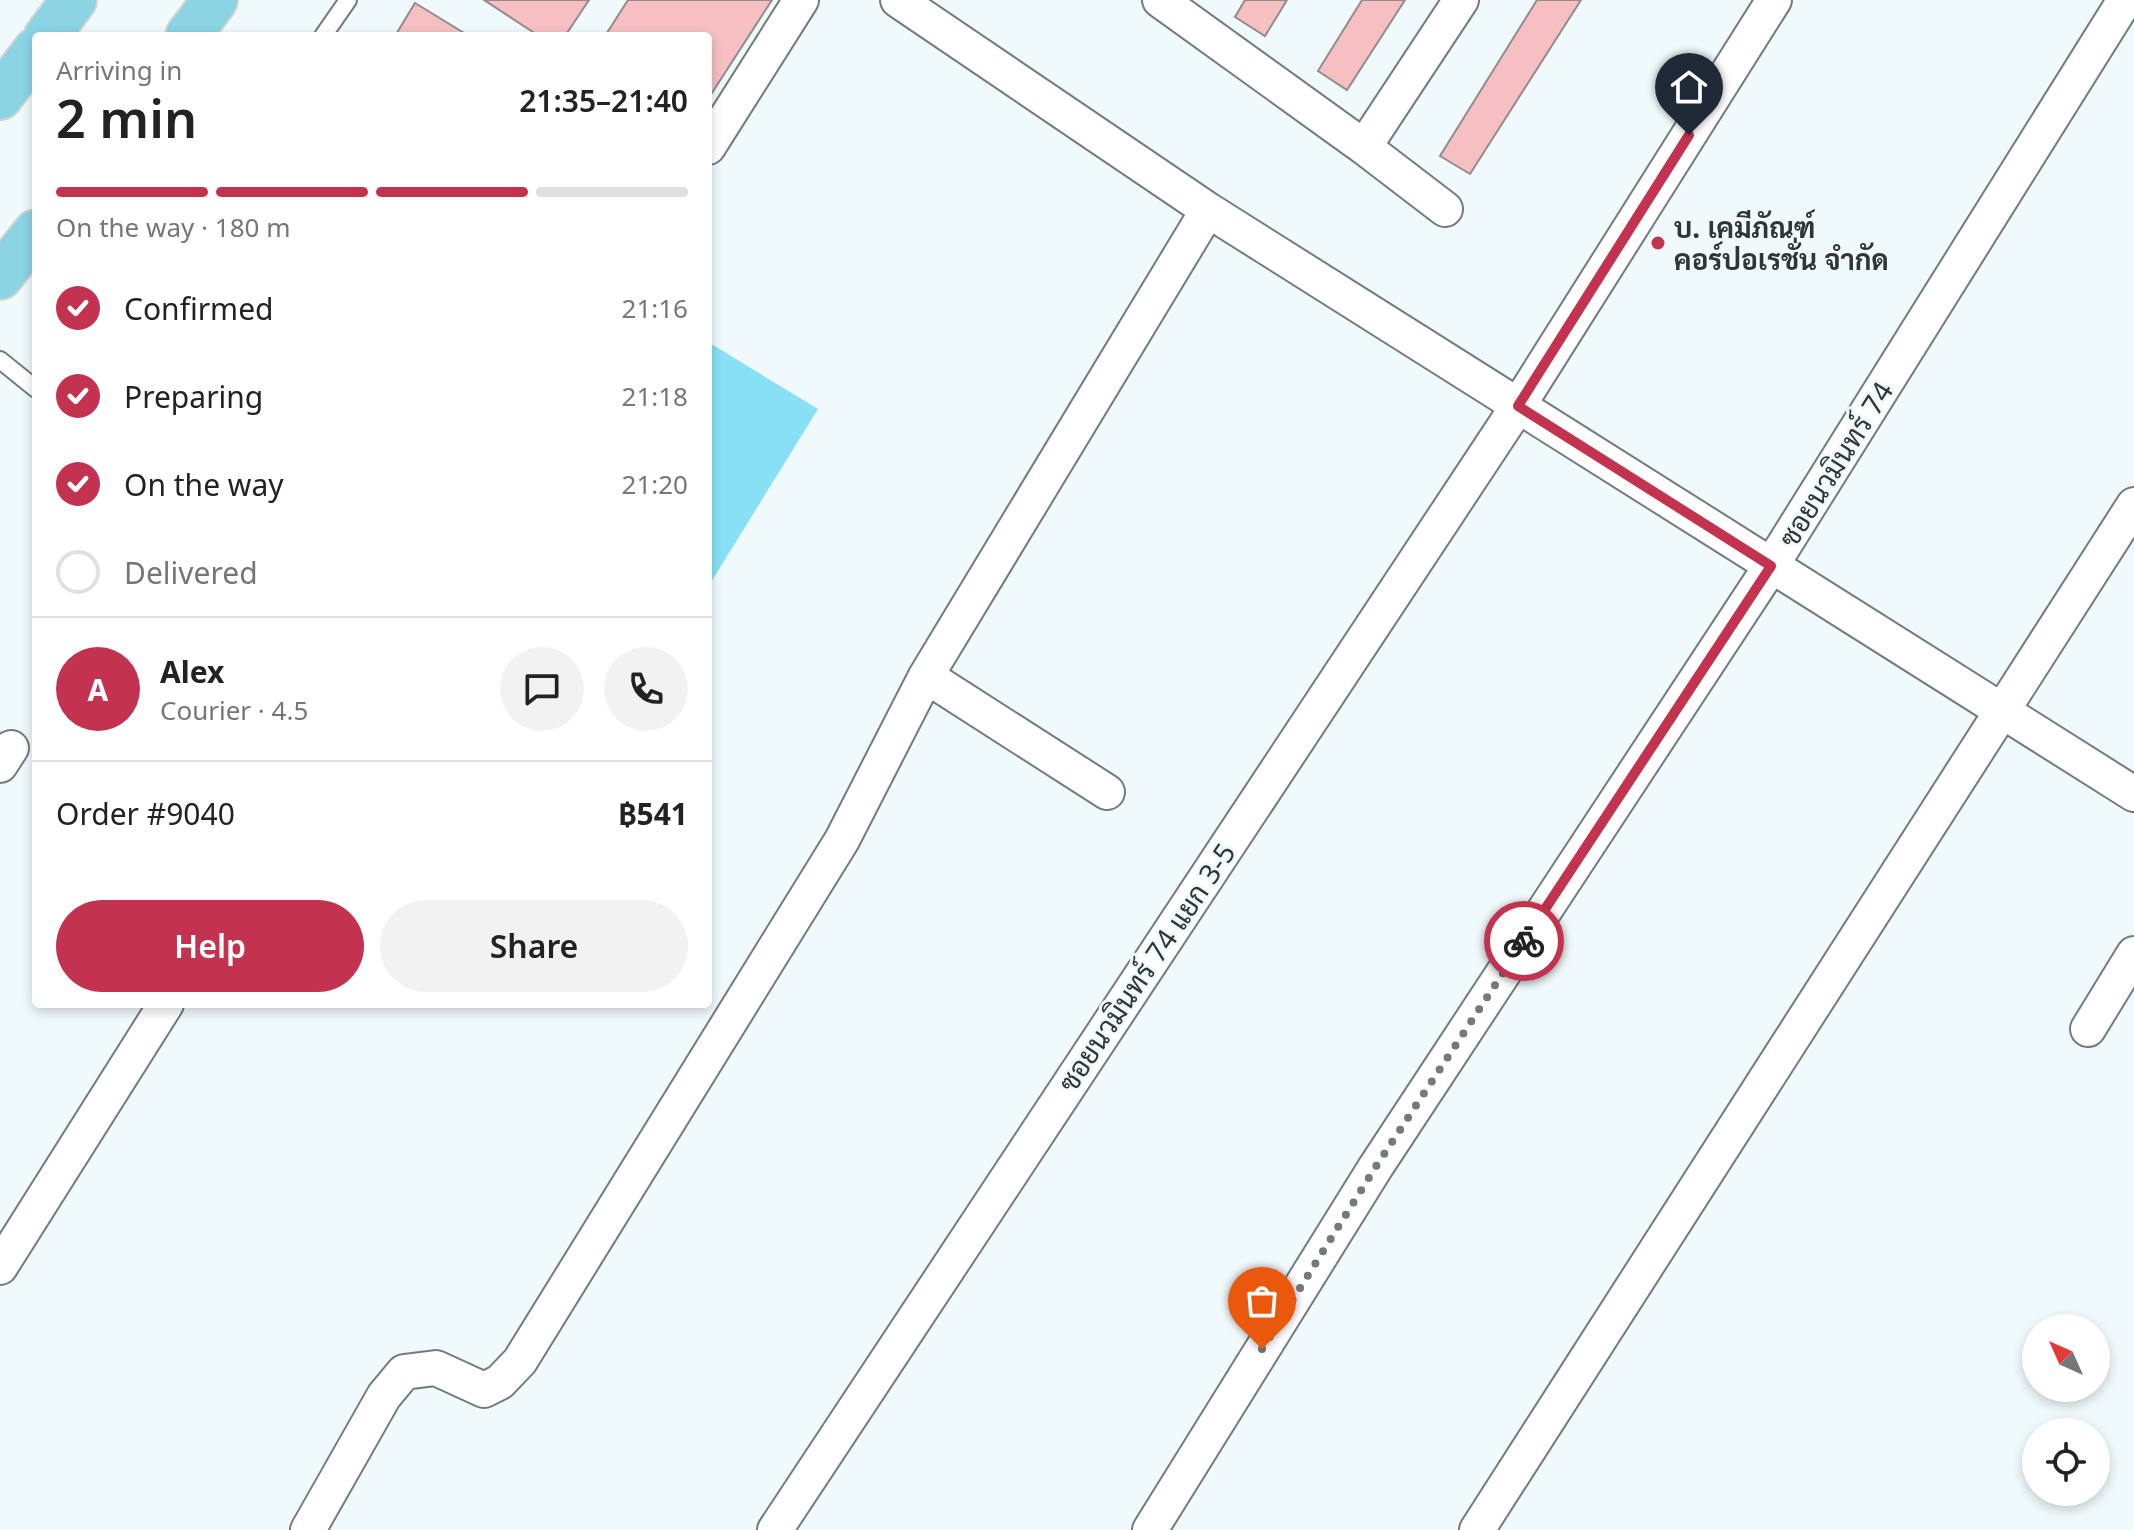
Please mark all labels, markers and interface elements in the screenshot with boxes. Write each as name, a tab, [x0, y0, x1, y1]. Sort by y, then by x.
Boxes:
text: Arriving in	[56, 52, 182, 88]
pin	[1655, 53, 1723, 135]
icon: home	[1667, 65, 1711, 109]
text: 21:35–21:40	[519, 80, 688, 121]
text: 2 min	[56, 82, 197, 153]
place label: บ. เคมีภัณฑ์ คอร์ปอเรชั่น จำกัด	[1674, 208, 1889, 278]
text: On the way · 180 m	[56, 209, 290, 245]
marker: บ. เคมีภัณฑ์ คอร์ปอเรชั่น จำกัด	[1649, 234, 1667, 252]
icon: check	[56, 286, 100, 330]
text: Confirmed	[124, 288, 274, 329]
text: 21:16	[622, 290, 688, 326]
icon: check	[56, 374, 100, 418]
street label: ซอยนวมินทร์ 74	[1769, 374, 1901, 554]
text: Preparing	[124, 376, 263, 417]
text: 21:18	[622, 378, 688, 414]
icon: check	[56, 462, 100, 506]
text: On the way	[124, 464, 284, 505]
text: 21:20	[622, 466, 688, 502]
text: Delivered	[124, 552, 258, 593]
button: chat	[500, 647, 584, 731]
button: phone	[604, 647, 688, 731]
text: Alex	[160, 651, 224, 692]
text: A	[88, 669, 108, 710]
text: Courier · 4.5	[160, 692, 308, 728]
text: Order #9040	[56, 793, 235, 834]
text: ฿541	[618, 793, 688, 834]
street label: ซอยนวมินทร์ 74 แยก 3-5	[1049, 835, 1243, 1099]
button: Help	[56, 900, 364, 992]
button: Share	[380, 900, 688, 992]
courier	[1484, 901, 1564, 981]
icon: bike	[1502, 919, 1546, 963]
pin	[1228, 1267, 1296, 1349]
icon: bag	[1240, 1279, 1284, 1323]
north arrow	[2022, 1314, 2110, 1402]
map controls	[2022, 1314, 2110, 1506]
button: locate	[2022, 1418, 2110, 1506]

